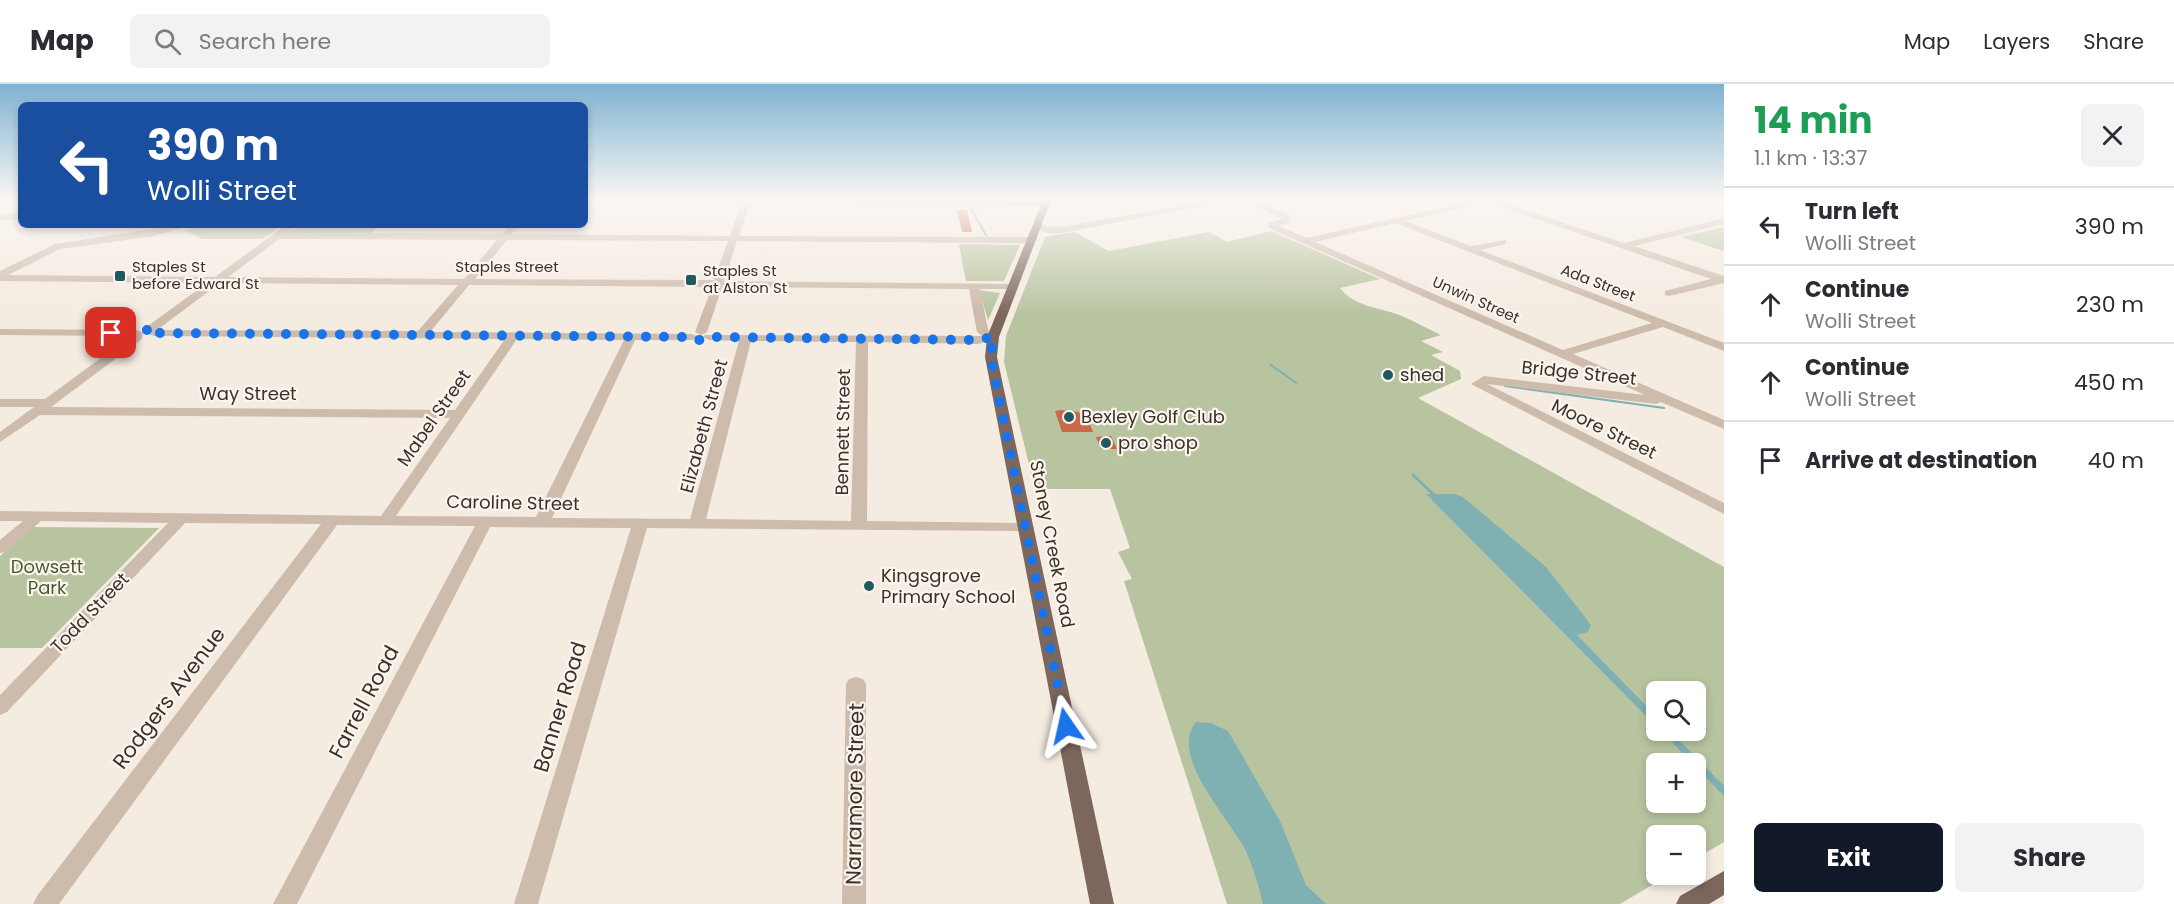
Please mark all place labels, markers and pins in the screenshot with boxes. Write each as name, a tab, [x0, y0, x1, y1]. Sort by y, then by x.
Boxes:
place label: Staples St before Edward St	[132, 256, 259, 294]
place label: Staples St at Alston St	[703, 260, 787, 298]
marker: Staples St before Edward St	[113, 269, 127, 283]
marker: Staples St at Alston St	[684, 273, 698, 287]
pin	[85, 307, 136, 358]
place label: shed	[1400, 362, 1444, 387]
marker: shed	[1381, 368, 1395, 382]
place label: Bexley Golf Club	[1081, 404, 1225, 429]
marker: Bexley Golf Club	[1062, 410, 1076, 424]
place label: pro shop	[1118, 430, 1198, 455]
marker: pro shop	[1099, 436, 1113, 450]
place label: Kingsgrove Primary School	[881, 563, 1015, 609]
marker: Kingsgrove Primary School	[862, 579, 876, 593]

